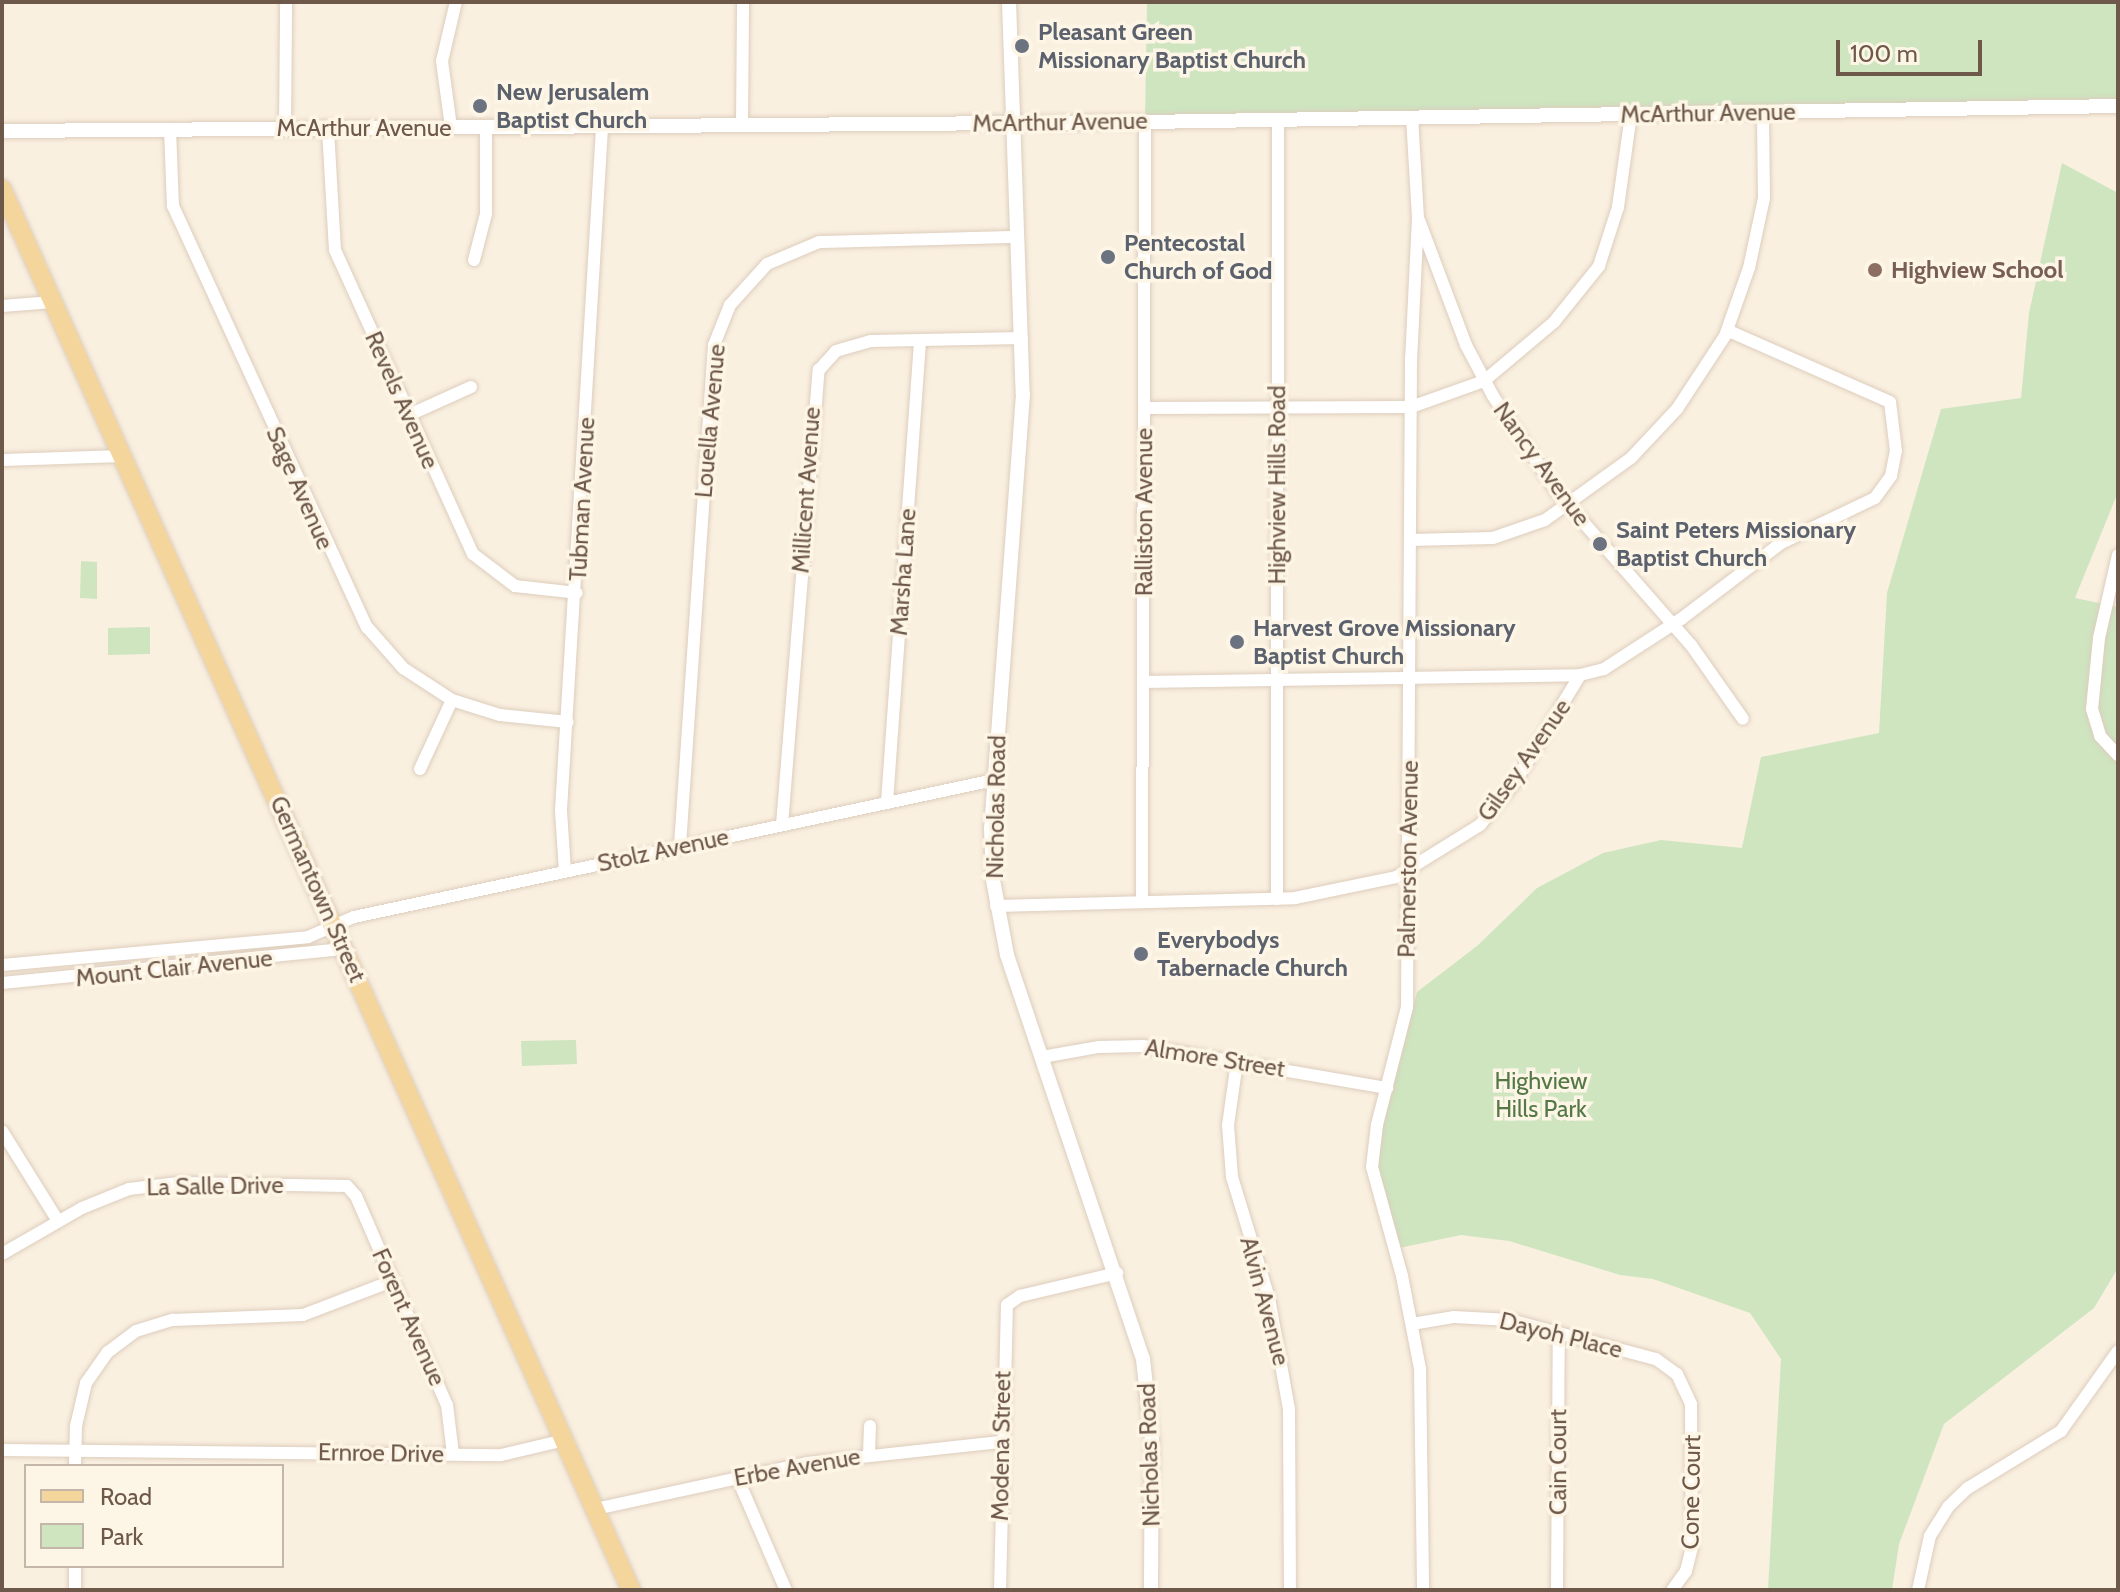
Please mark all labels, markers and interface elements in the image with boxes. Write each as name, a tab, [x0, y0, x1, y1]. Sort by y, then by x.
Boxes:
place label: Pleasant Green Missionary Baptist Church	[1038, 18, 1306, 74]
scale bar	[1840, 24, 1986, 74]
marker: Pleasant Green Missionary Baptist Church	[1013, 37, 1031, 55]
text: 100 m	[1850, 39, 1918, 68]
place label: New Jerusalem Baptist Church	[496, 78, 649, 134]
marker: New Jerusalem Baptist Church	[471, 97, 489, 115]
street label: McArthur Avenue	[1620, 97, 1796, 129]
street label: McArthur Avenue	[972, 106, 1148, 138]
street label: McArthur Avenue	[276, 114, 452, 142]
place label: Pentecostal Church of God	[1124, 229, 1273, 285]
marker: Pentecostal Church of God	[1099, 248, 1117, 266]
place label: Highview School	[1891, 256, 2064, 284]
marker: Highview School	[1866, 261, 1884, 279]
street label: Revels Avenue	[359, 327, 445, 473]
street label: Louella Avenue	[689, 343, 731, 499]
street label: Highview Hills Road	[1263, 386, 1291, 584]
street label: Nancy Avenue	[1487, 396, 1597, 532]
street label: Millicent Avenue	[786, 406, 826, 574]
street label: Tubman Avenue	[563, 416, 601, 582]
street label: Sage Avenue	[260, 422, 340, 554]
street label: Ralliston Avenue	[1130, 428, 1158, 596]
street label: Marsha Lane	[884, 507, 922, 637]
place label: Saint Peters Missionary Baptist Church	[1616, 516, 1856, 572]
marker: Saint Peters Missionary Baptist Church	[1591, 535, 1609, 553]
place label: Harvest Grove Missionary Baptist Church	[1253, 614, 1516, 670]
marker: Harvest Grove Missionary Baptist Church	[1228, 633, 1246, 651]
street label: Gilsey Avenue	[1471, 693, 1577, 827]
street label: Nicholas Road	[980, 735, 1012, 879]
street label: Palmerston Avenue	[1392, 760, 1424, 958]
street label: Germantown Street	[264, 791, 372, 987]
street label: Stolz Avenue	[595, 822, 731, 878]
place label: Everybodys Tabernacle Church	[1157, 926, 1348, 982]
street label: Mount Clair Avenue	[74, 943, 274, 993]
marker: Everybodys Tabernacle Church	[1132, 945, 1150, 963]
street label: Almore Street	[1143, 1033, 1287, 1083]
park label: Highview Hills Park	[1494, 1067, 1588, 1123]
street label: La Salle Drive	[146, 1170, 284, 1202]
street label: Alvin Avenue	[1234, 1234, 1296, 1368]
street label: Forent Avenue	[366, 1244, 452, 1390]
street label: Dayoh Place	[1497, 1306, 1625, 1364]
street label: Modena Street	[985, 1371, 1017, 1521]
street label: Nicholas Road	[1132, 1383, 1166, 1527]
street label: Cain Court	[1544, 1409, 1572, 1515]
street label: Cone Court	[1676, 1434, 1706, 1550]
street label: Ernroe Drive	[318, 1438, 444, 1468]
street label: Erbe Avenue	[732, 1442, 862, 1492]
legend	[24, 1464, 284, 1568]
text: Road	[100, 1482, 152, 1511]
text: Park	[100, 1522, 143, 1551]

